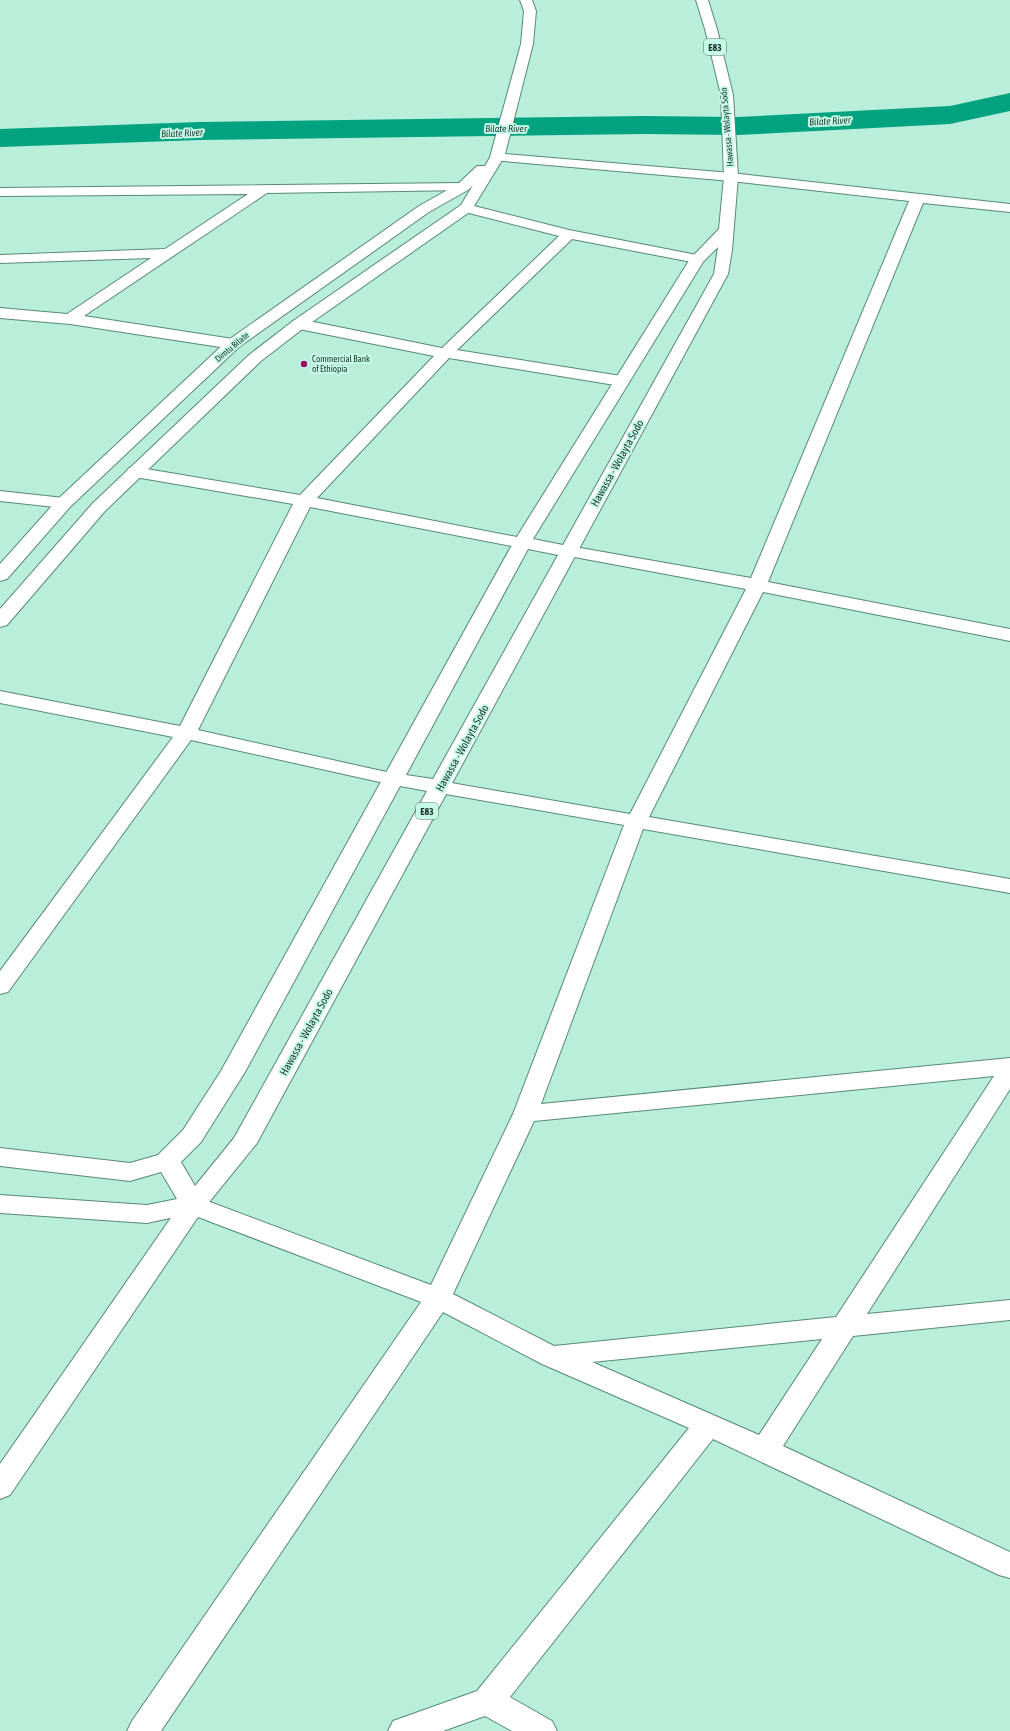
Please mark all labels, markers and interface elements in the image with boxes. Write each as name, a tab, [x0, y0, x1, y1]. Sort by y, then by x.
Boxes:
road number: E83	[704, 39, 726, 55]
street label: Hawassa - Wolayta Sodo	[719, 87, 735, 167]
water label: Bilate River	[809, 114, 852, 128]
water label: Bilate River	[485, 123, 528, 134]
water label: Bilate River	[161, 127, 204, 139]
street label: Dimtu Bilate	[213, 330, 251, 364]
place label: Commercial Bank of Ethiopia	[312, 354, 370, 374]
marker: Commercial Bank of Ethiopia	[299, 359, 309, 369]
street label: Hawassa - Wolayta Sodo	[588, 418, 646, 508]
street label: Hawassa - Wolayta Sodo	[433, 703, 491, 793]
road number: E83	[416, 803, 438, 819]
street label: Hawassa - Wolayta Sodo	[277, 987, 335, 1077]

